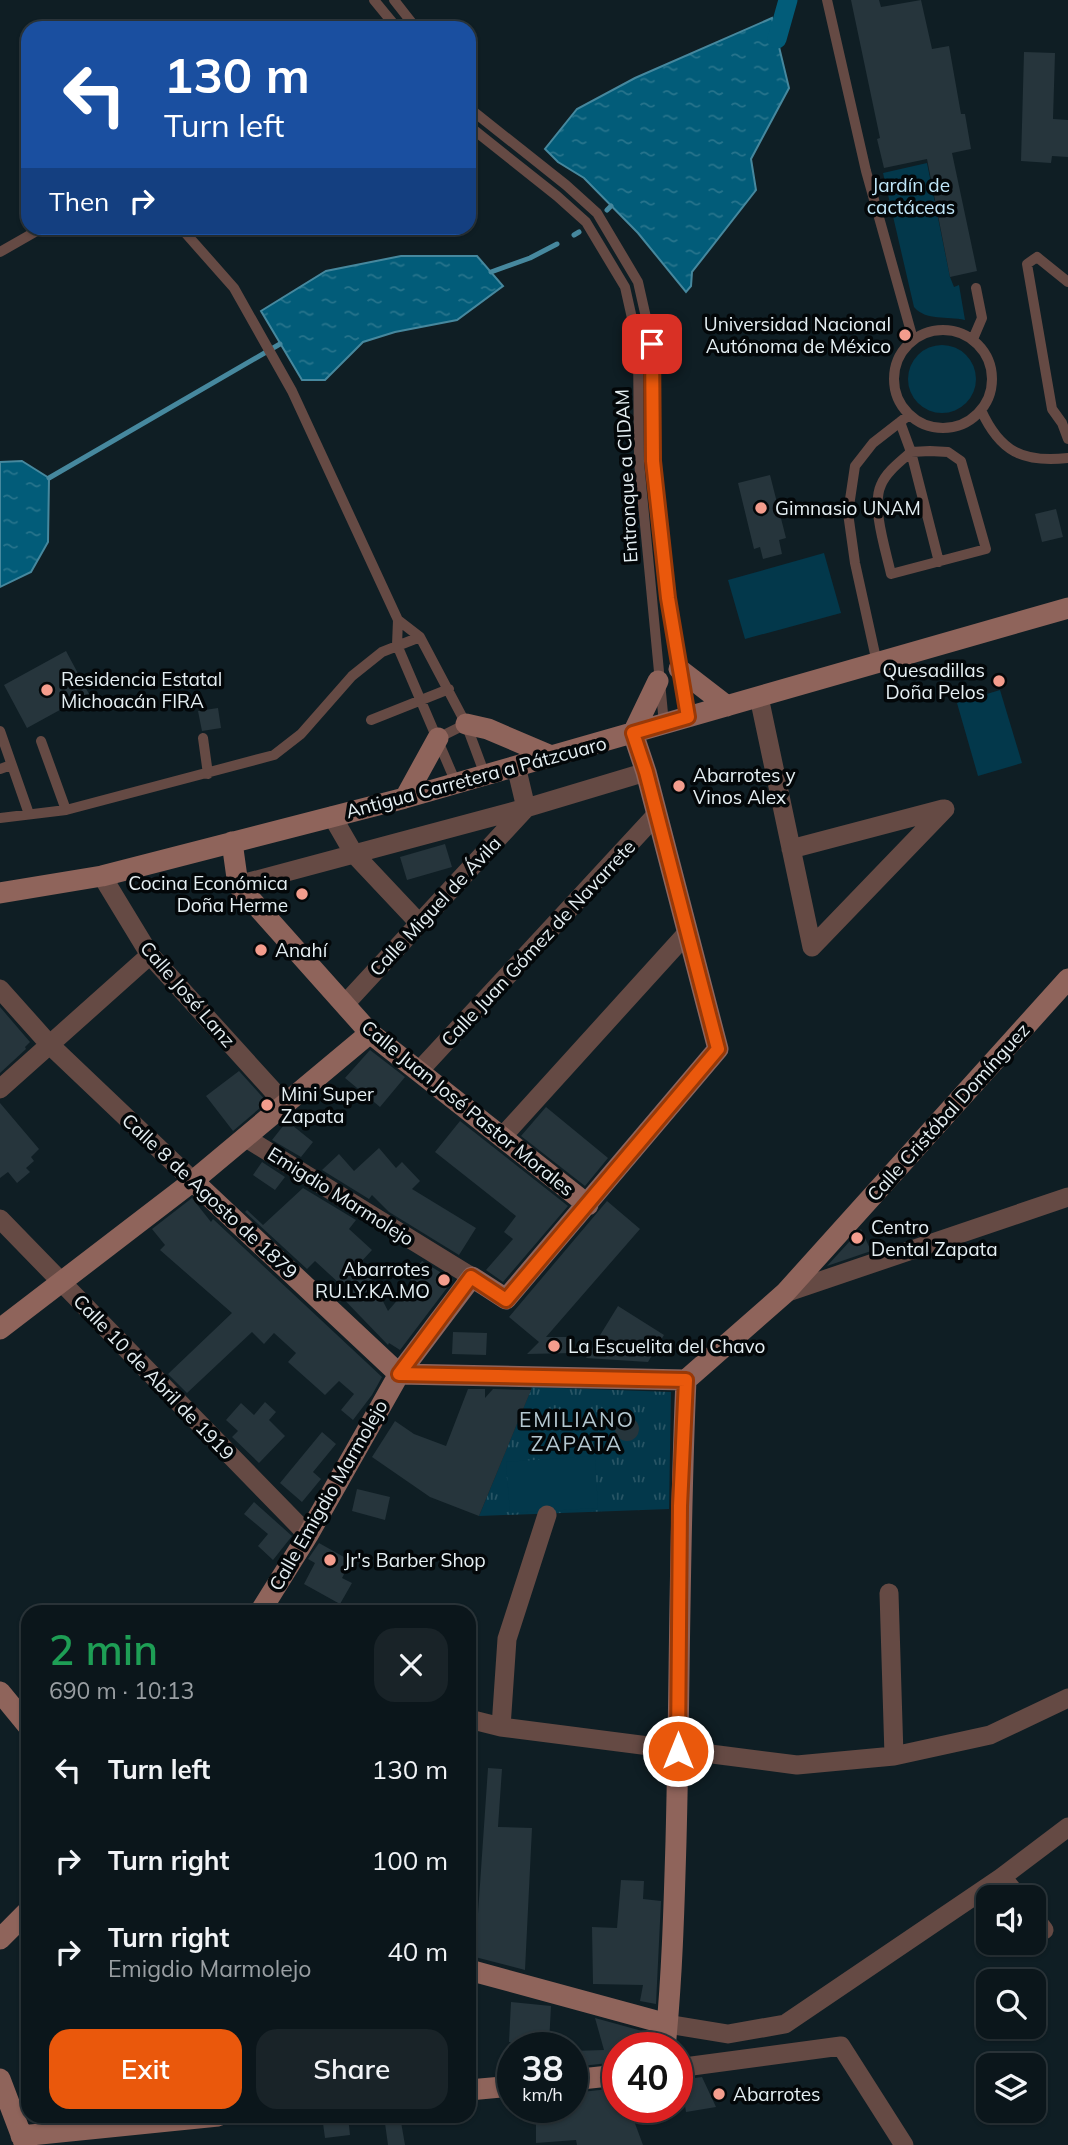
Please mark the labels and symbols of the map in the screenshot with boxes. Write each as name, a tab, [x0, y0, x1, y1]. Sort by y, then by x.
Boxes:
park label: Jardín de cactáceas	[867, 173, 955, 219]
place label: Universidad Nacional Autónoma de México	[704, 312, 891, 358]
pin	[622, 314, 682, 374]
marker: Universidad Nacional Autónoma de México	[897, 327, 913, 343]
street label: Entronque a CIDAM	[609, 389, 643, 563]
place label: Gimnasio UNAM	[775, 496, 921, 520]
marker: Gimnasio UNAM	[753, 500, 769, 516]
place label: Quesadillas Doña Pelos	[882, 658, 985, 704]
place label: Residencia Estatal Michoacán FIRA	[61, 667, 222, 713]
marker: Quesadillas Doña Pelos	[991, 673, 1007, 689]
marker: Residencia Estatal Michoacán FIRA	[39, 682, 55, 698]
street label: Antigua Carretera a Pátzcuaro	[343, 731, 609, 823]
place label: Abarrotes y Vinos Alex	[693, 763, 796, 809]
marker: Abarrotes y Vinos Alex	[671, 778, 687, 794]
street label: Calle Miguel de Ávila	[364, 831, 506, 981]
street label: Calle Juan Gómez de Navarrete	[436, 835, 640, 1051]
place label: Cocina Económica Doña Herme	[128, 871, 288, 917]
marker: Cocina Económica Doña Herme	[294, 886, 310, 902]
street label: Calle José Lanz	[135, 936, 241, 1052]
place label: Anahí	[275, 938, 329, 962]
marker: Anahí	[253, 942, 269, 958]
street label: Calle Juan José Pastor Morales	[357, 1015, 579, 1201]
street label: Calle Cristóbal Domínguez	[862, 1018, 1035, 1206]
place label: Mini Super Zapata	[281, 1082, 374, 1128]
marker: Mini Super Zapata	[259, 1097, 275, 1113]
street label: Calle 8 de Agosto de 1879	[117, 1108, 303, 1284]
street label: Emigdio Marmolejo	[263, 1141, 419, 1251]
place label: Centro Dental Zapata	[871, 1215, 998, 1261]
marker: Centro Dental Zapata	[849, 1230, 865, 1246]
place label: Abarrotes RU.LY.KA.MO	[315, 1257, 430, 1303]
marker: Abarrotes RU.LY.KA.MO	[436, 1272, 452, 1288]
street label: Calle 10 de Abril de 1919	[68, 1289, 240, 1465]
place label: La Escuelita del Chavo	[568, 1334, 765, 1358]
marker: La Escuelita del Chavo	[546, 1338, 562, 1354]
street label: Calle Emigdio Marmolejo	[264, 1395, 392, 1595]
district label: EMILIANO ZAPATA	[519, 1406, 635, 1456]
place label: Jr's Barber Shop	[344, 1548, 486, 1572]
marker: Jr's Barber Shop	[322, 1552, 338, 1568]
position arrow	[641, 1714, 715, 1788]
speed limit sign: 40	[602, 2032, 693, 2123]
place label: Abarrotes	[733, 2082, 821, 2106]
marker: Abarrotes	[711, 2086, 727, 2102]

